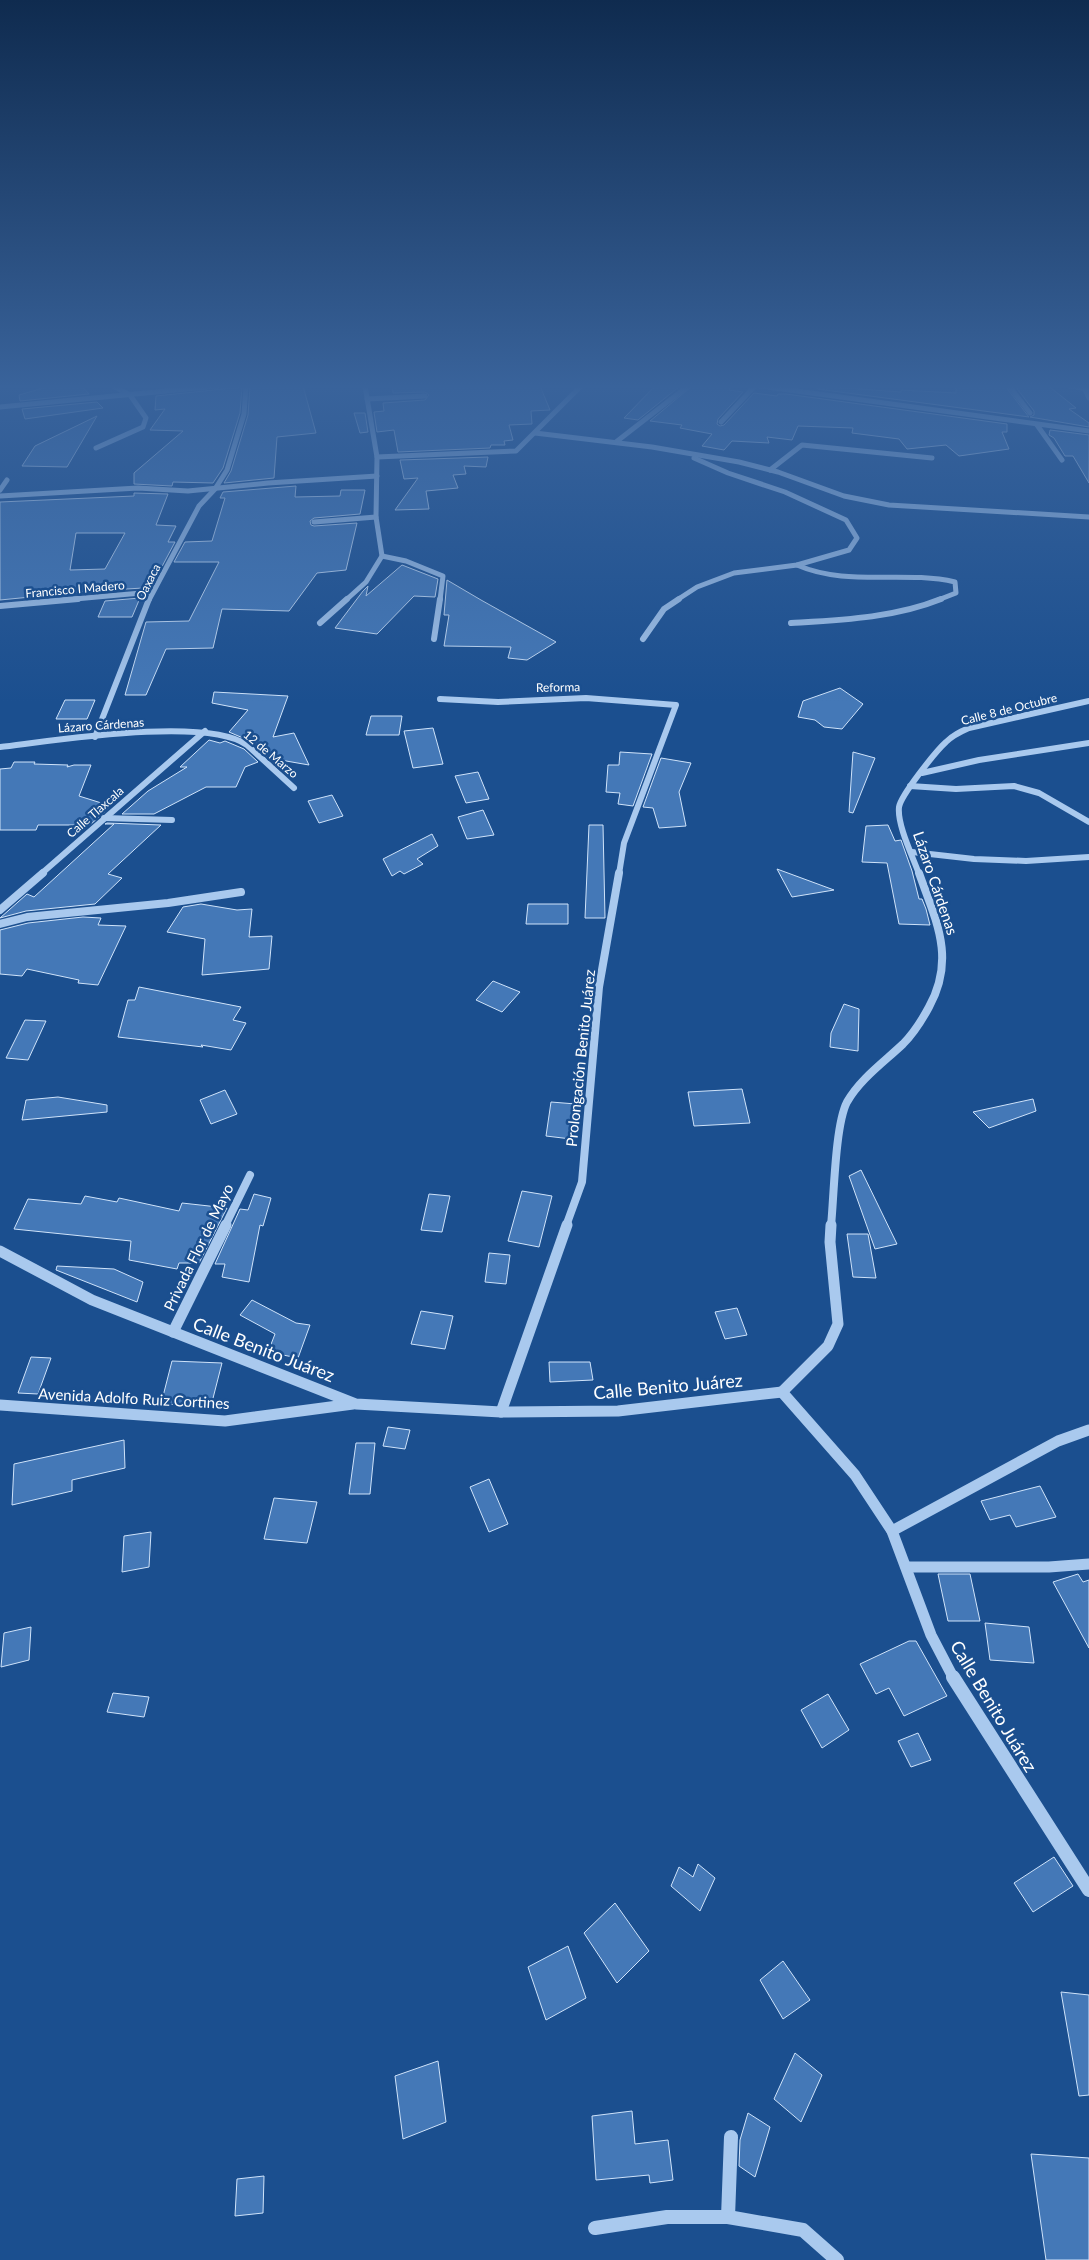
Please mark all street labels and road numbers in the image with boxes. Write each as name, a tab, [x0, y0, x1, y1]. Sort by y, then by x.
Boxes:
street label: Oaxaca	[132, 561, 164, 603]
street label: Francisco I Madero	[25, 577, 126, 601]
street label: Reforma	[536, 679, 580, 695]
street label: Calle 8 de Octubre	[959, 690, 1059, 728]
street label: Lázaro Cárdenas	[57, 714, 145, 736]
street label: 12 de Marzo	[241, 727, 301, 781]
street label: Calle Tlaxcala	[63, 783, 127, 841]
street label: Lázaro Cárdenas	[910, 829, 962, 937]
street label: Prolongación Benito Juárez	[562, 968, 598, 1148]
street label: Privada Flor de Mayo	[159, 1180, 237, 1314]
street label: Calle Benito Juárez	[190, 1312, 338, 1386]
street label: Calle Benito Juárez	[592, 1369, 744, 1403]
street label: Avenida Adolfo Ruiz Cortines	[38, 1384, 230, 1412]
street label: Calle Benito Juárez	[946, 1636, 1042, 1776]

